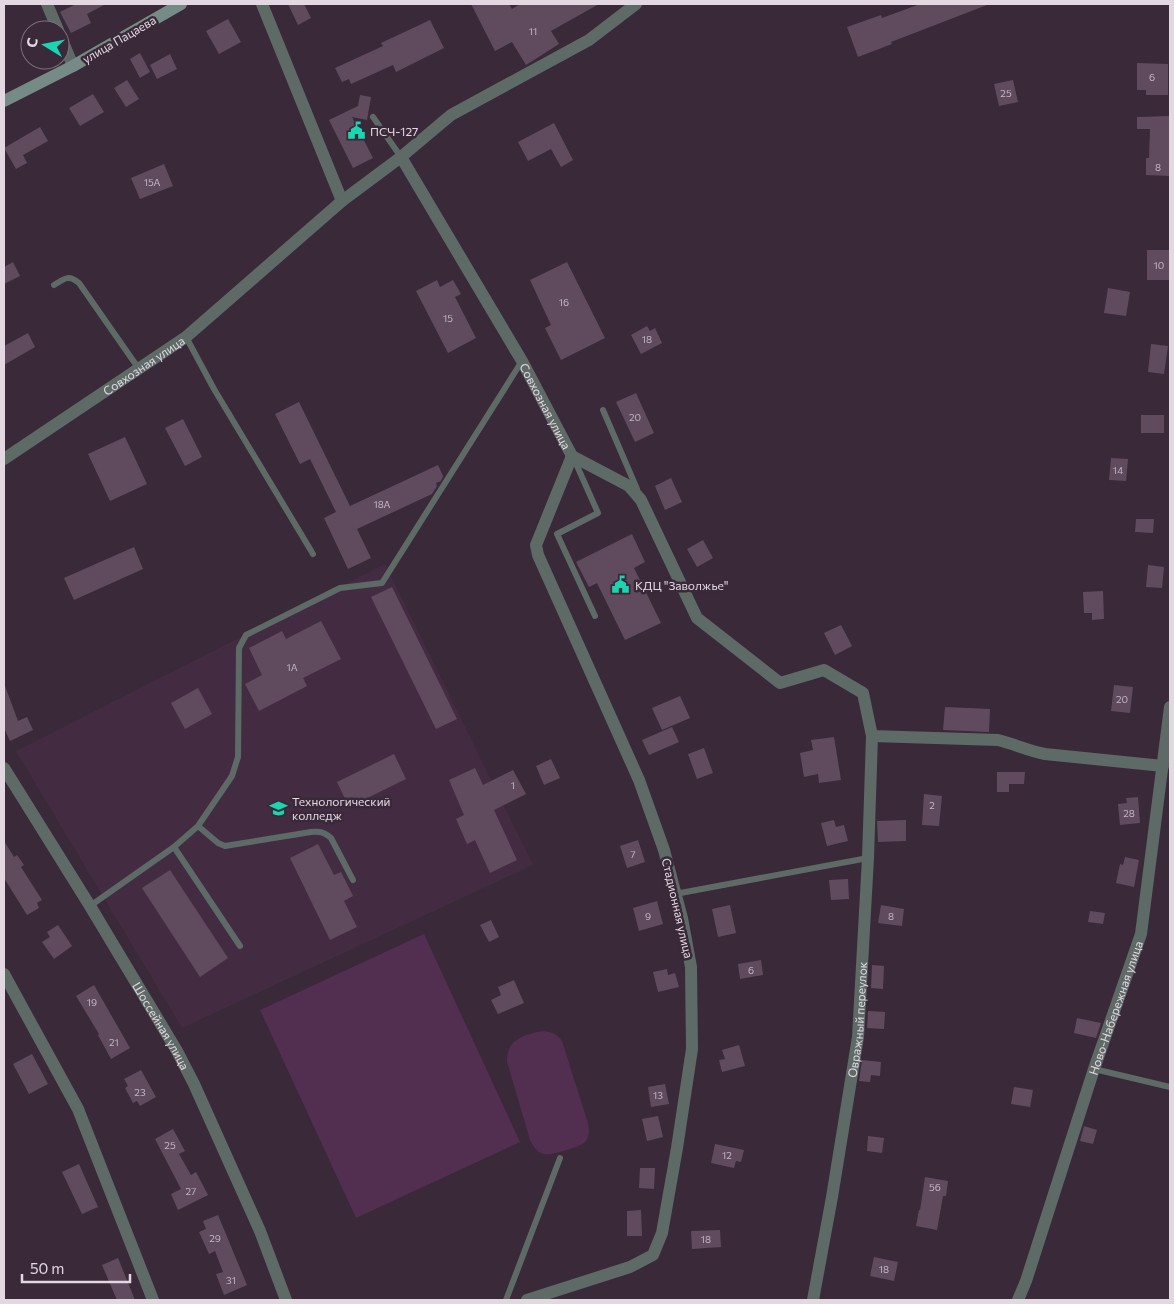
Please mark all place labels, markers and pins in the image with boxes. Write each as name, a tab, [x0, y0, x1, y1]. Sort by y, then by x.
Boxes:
public building icon: ПСЧ-127	[346, 121, 366, 141]
place label: ПСЧ-127	[370, 124, 418, 138]
public building icon: КДЦ "Заволжье"	[611, 575, 631, 595]
place label: КДЦ "Заволжье"	[635, 578, 728, 592]
place label: Технологический колледж	[292, 794, 390, 822]
school or university icon: Технологический колледж	[268, 798, 288, 818]

